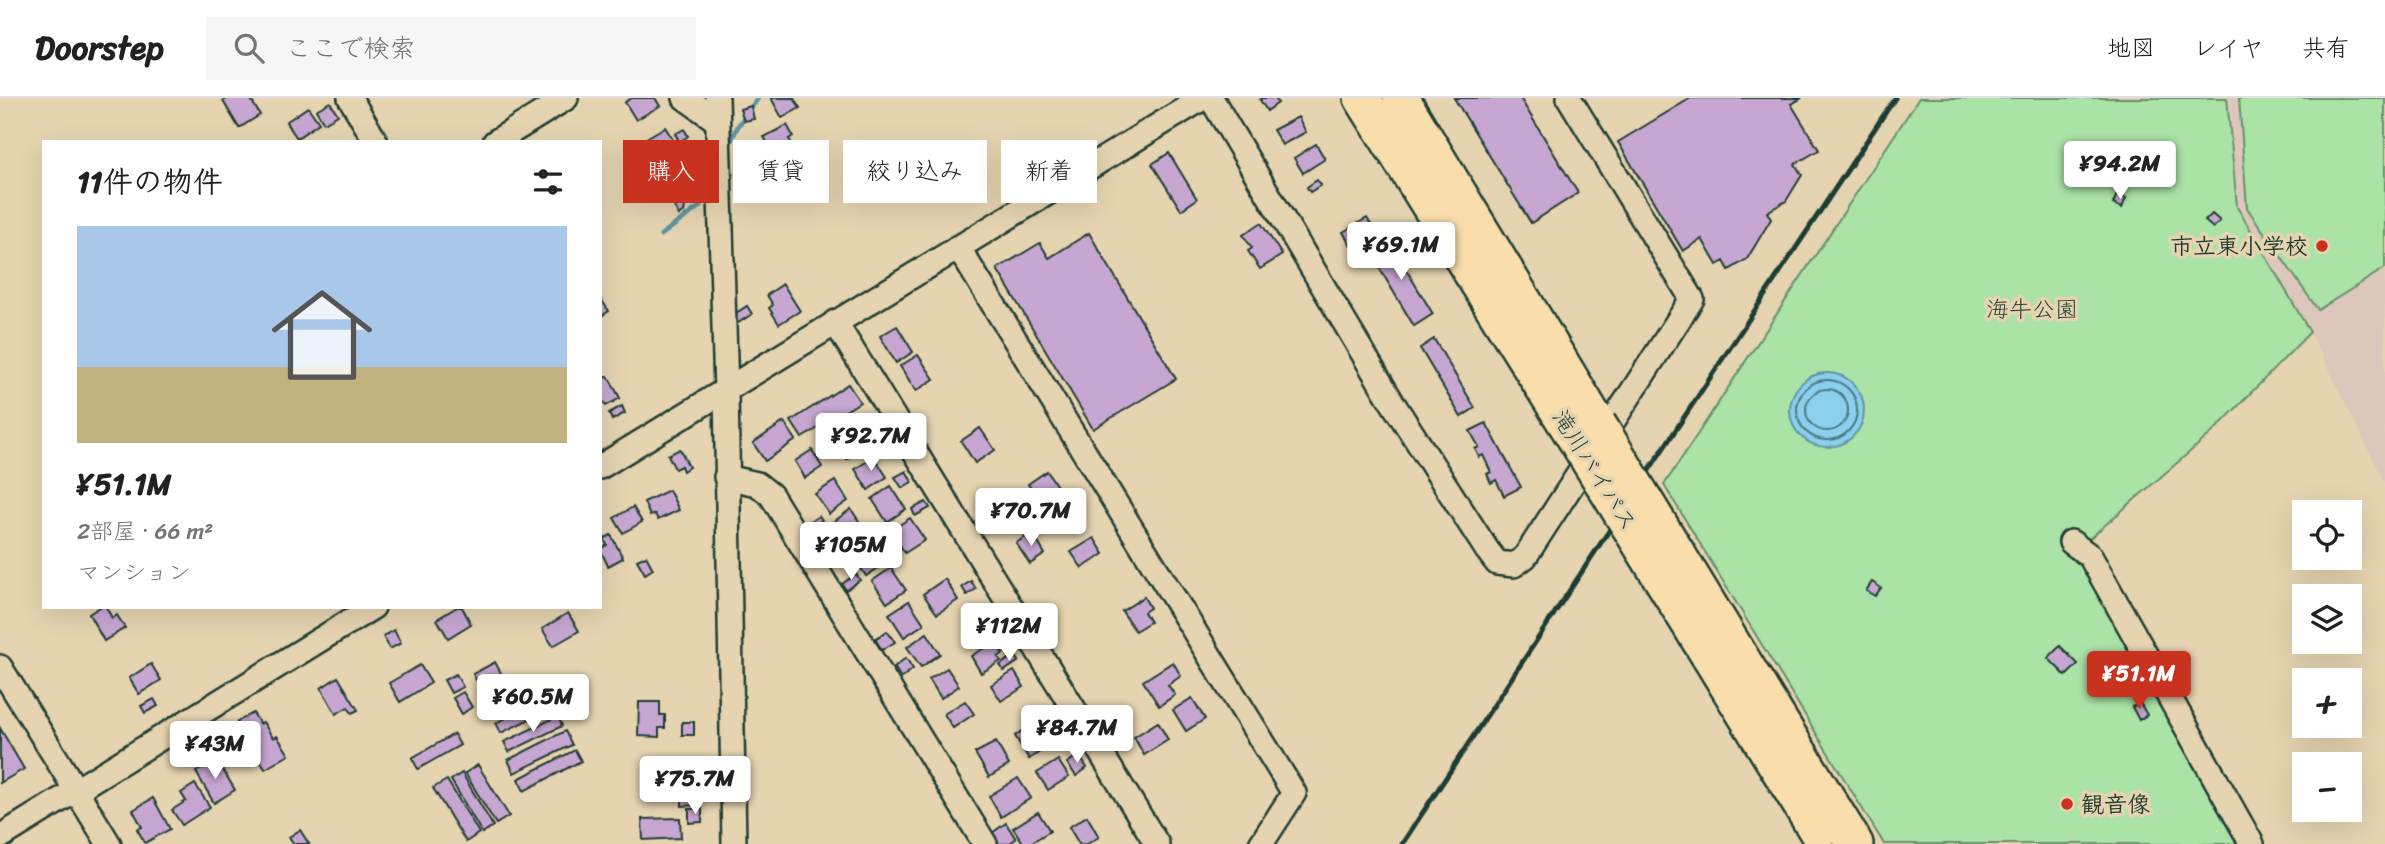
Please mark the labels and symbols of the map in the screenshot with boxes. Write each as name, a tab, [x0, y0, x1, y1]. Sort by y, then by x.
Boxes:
pin: ¥94.2M	[2063, 141, 2177, 201]
pin: ¥69.1M	[1344, 222, 1458, 282]
place label: 市立東小学校	[2170, 226, 2308, 267]
marker: 市立東小学校	[2314, 238, 2330, 254]
park label: 海牛公園	[1986, 289, 2078, 330]
street label: 滝川バイパス	[1541, 401, 1648, 539]
pin: ¥92.7M	[814, 414, 928, 473]
pin: ¥70.7M	[974, 489, 1088, 548]
pin: ¥105M	[802, 522, 900, 582]
pin: ¥112M	[960, 603, 1058, 663]
pin: ¥51.1M	[2082, 652, 2196, 711]
pin: ¥60.5M	[476, 674, 590, 734]
pin: ¥84.7M	[1020, 706, 1134, 765]
pin: ¥43M	[174, 722, 256, 781]
pin: ¥75.7M	[638, 756, 752, 816]
place label: 観音像	[2081, 784, 2150, 825]
marker: 観音像	[2059, 796, 2075, 812]

